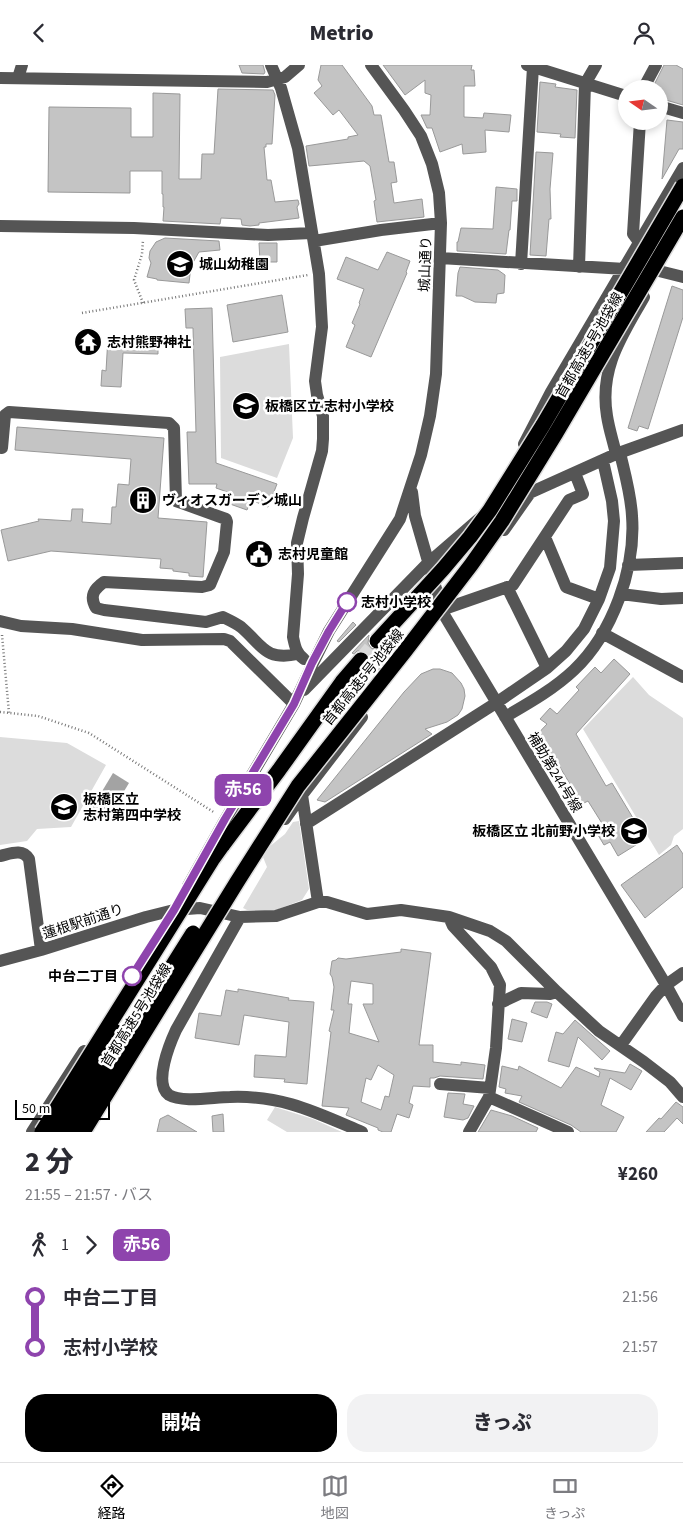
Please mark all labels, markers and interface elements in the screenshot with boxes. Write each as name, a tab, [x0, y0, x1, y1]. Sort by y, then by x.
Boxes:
text: Metrio	[309, 17, 374, 49]
icon: back	[25, 19, 53, 47]
icon: person	[630, 19, 658, 47]
north arrow	[618, 80, 668, 130]
map controls	[618, 80, 668, 130]
street label: 城山通り	[415, 236, 437, 292]
school or university icon: 城山幼稚園	[165, 249, 195, 279]
place label: 城山幼稚園	[199, 255, 269, 275]
street label: 首都高速5号池袋線	[551, 289, 628, 402]
temple icon: 志村熊野神社	[73, 327, 103, 357]
place label: 志村熊野神社	[107, 333, 191, 353]
school or university icon: 板橋区立 志村小学校	[231, 391, 261, 421]
place label: 板橋区立 志村小学校	[265, 397, 394, 417]
building icon: ヴィオスガーデン城山	[128, 485, 158, 515]
place label: ヴィオスガーデン城山	[162, 491, 302, 511]
public building icon: 志村児童館	[244, 539, 274, 569]
place label: 志村児童館	[278, 545, 348, 565]
marker: 志村小学校	[337, 592, 357, 612]
place label: 志村小学校	[361, 593, 431, 613]
street label: 首都高速5号池袋線	[319, 625, 409, 730]
street label: 補助第244号線	[522, 728, 586, 817]
line badge: 赤56	[214, 774, 272, 806]
text: 赤56	[224, 777, 262, 802]
place label: 板橋区立 志村第四中学校	[83, 790, 181, 826]
school or university icon: 板橋区立 志村第四中学校	[49, 792, 79, 822]
school or university icon: 板橋区立 北前野小学校	[619, 816, 649, 846]
place label: 板橋区立 北前野小学校	[472, 822, 615, 842]
street label: 蓮根駅前通り	[40, 899, 126, 944]
street label: 首都高速5号池袋線	[97, 960, 177, 1071]
marker: 中台二丁目	[122, 966, 142, 986]
place label: 中台二丁目	[48, 967, 118, 987]
scale bar	[15, 1097, 110, 1120]
text: 50 m	[22, 1099, 50, 1119]
text: 2 分	[25, 1142, 74, 1182]
text: ¥260	[618, 1161, 658, 1188]
text: 21:55 – 21:57 · バス	[25, 1184, 153, 1206]
icon: walk	[25, 1231, 53, 1259]
icon: forward	[77, 1231, 105, 1259]
text: 赤56	[123, 1232, 160, 1257]
text: 1	[61, 1234, 69, 1256]
text: 中台二丁目	[63, 1285, 158, 1312]
text: 21:56	[622, 1286, 658, 1308]
text: 志村小学校	[63, 1335, 158, 1362]
text: 21:57	[622, 1336, 658, 1358]
button: 開始	[25, 1394, 337, 1452]
button: きっぷ	[347, 1394, 658, 1452]
tab: 経路	[98, 1472, 126, 1524]
tab: 地図	[321, 1472, 349, 1524]
tab: きっぷ	[544, 1472, 585, 1524]

